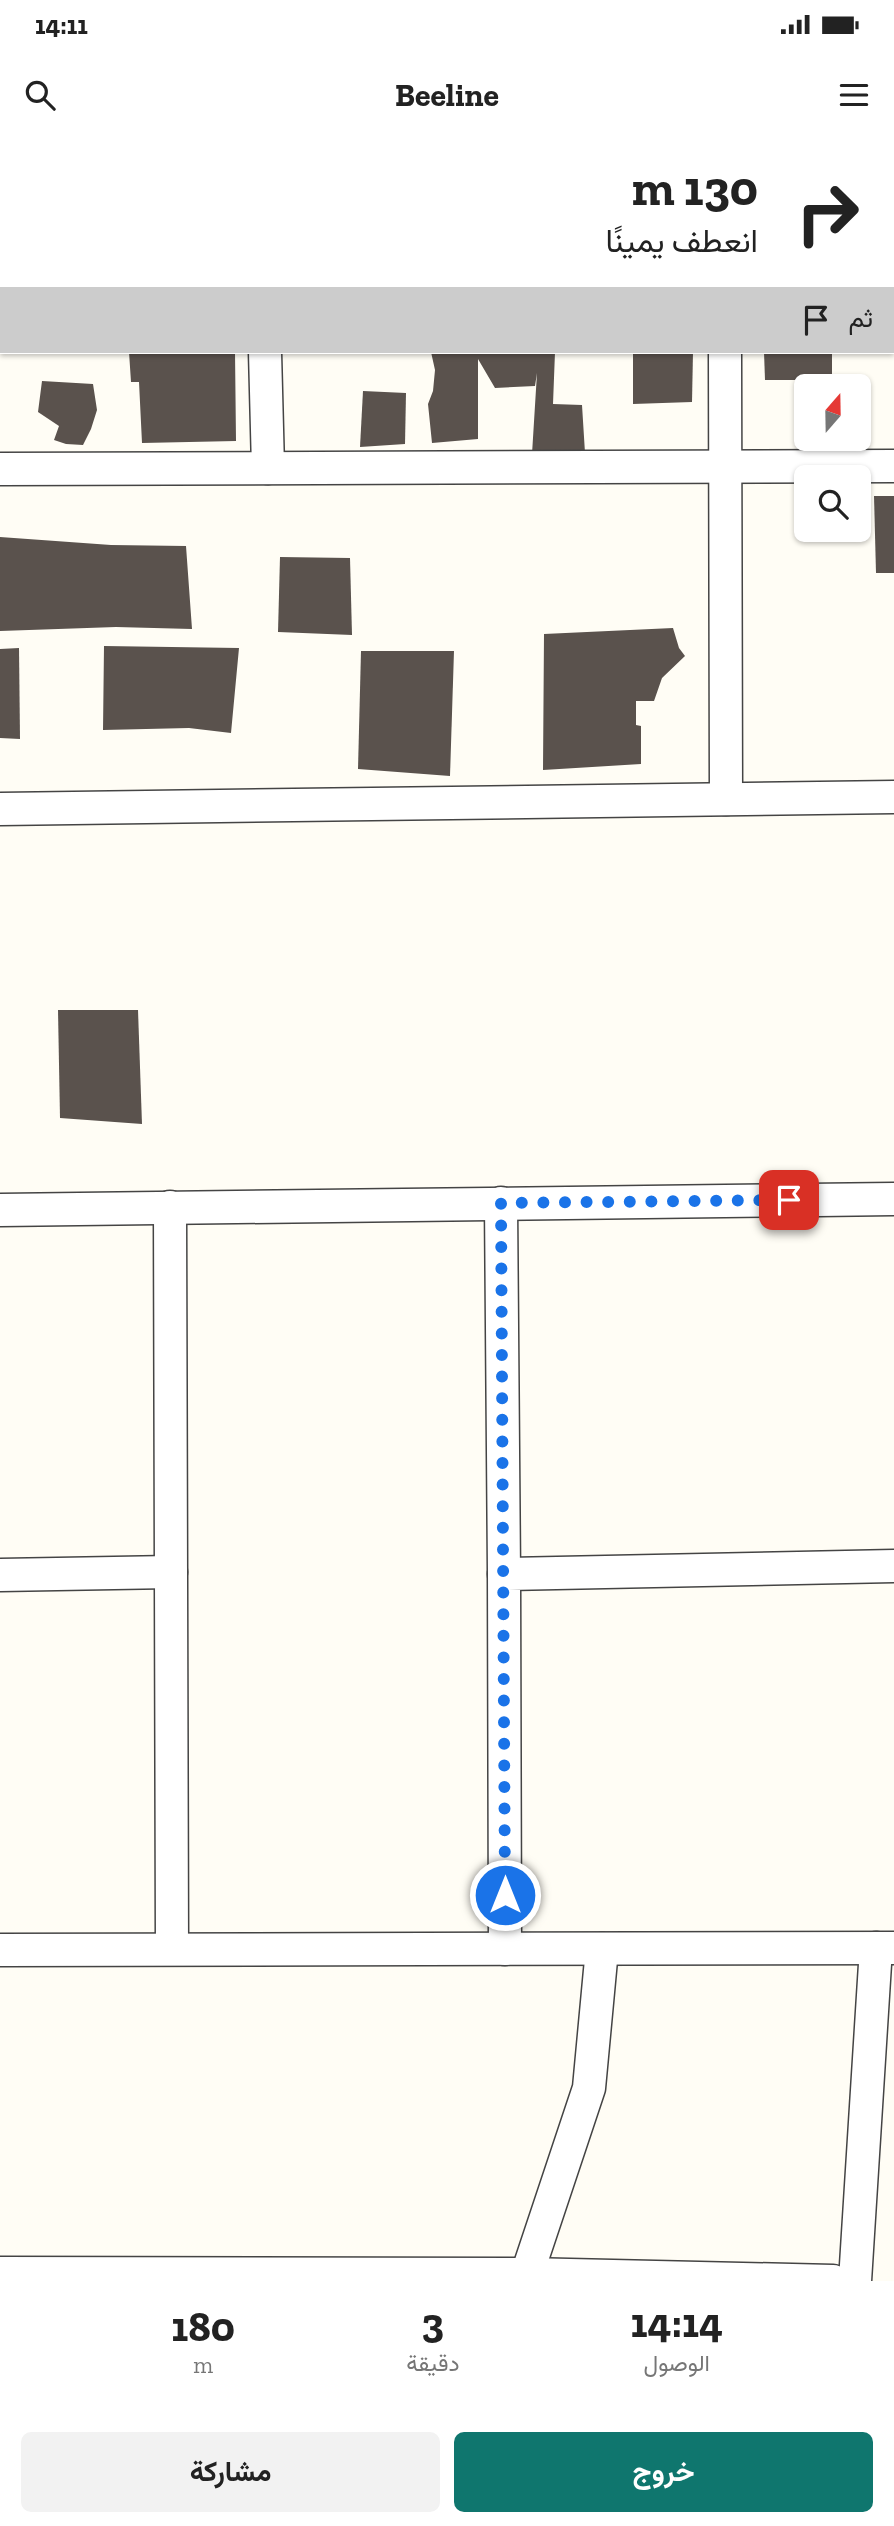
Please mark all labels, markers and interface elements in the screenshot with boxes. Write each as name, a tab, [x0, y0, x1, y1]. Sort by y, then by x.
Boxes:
text: 14:11	[35, 9, 88, 41]
icon: search	[21, 76, 59, 114]
text: Beeline	[395, 76, 499, 114]
icon: menu	[835, 76, 873, 114]
text: 130 m	[632, 159, 758, 218]
icon: right	[782, 168, 873, 259]
text: انعطف يمينًا	[605, 222, 758, 260]
icon: arrive	[797, 301, 835, 339]
text: ثم	[849, 302, 873, 334]
north arrow	[794, 374, 872, 452]
map controls	[794, 374, 871, 542]
button: search	[794, 465, 871, 542]
pin	[759, 1170, 819, 1230]
icon: arrive	[770, 1181, 808, 1219]
position arrow	[468, 1858, 542, 1932]
text: 3	[422, 2297, 444, 2348]
text: 14:14	[631, 2297, 723, 2348]
text: 180	[171, 2301, 235, 2352]
text: دقيقة	[406, 2349, 459, 2377]
text: الوصول	[644, 2349, 710, 2377]
text: m	[193, 2351, 213, 2379]
button: مشاركة	[21, 2432, 440, 2512]
button: خروج	[454, 2432, 873, 2512]

